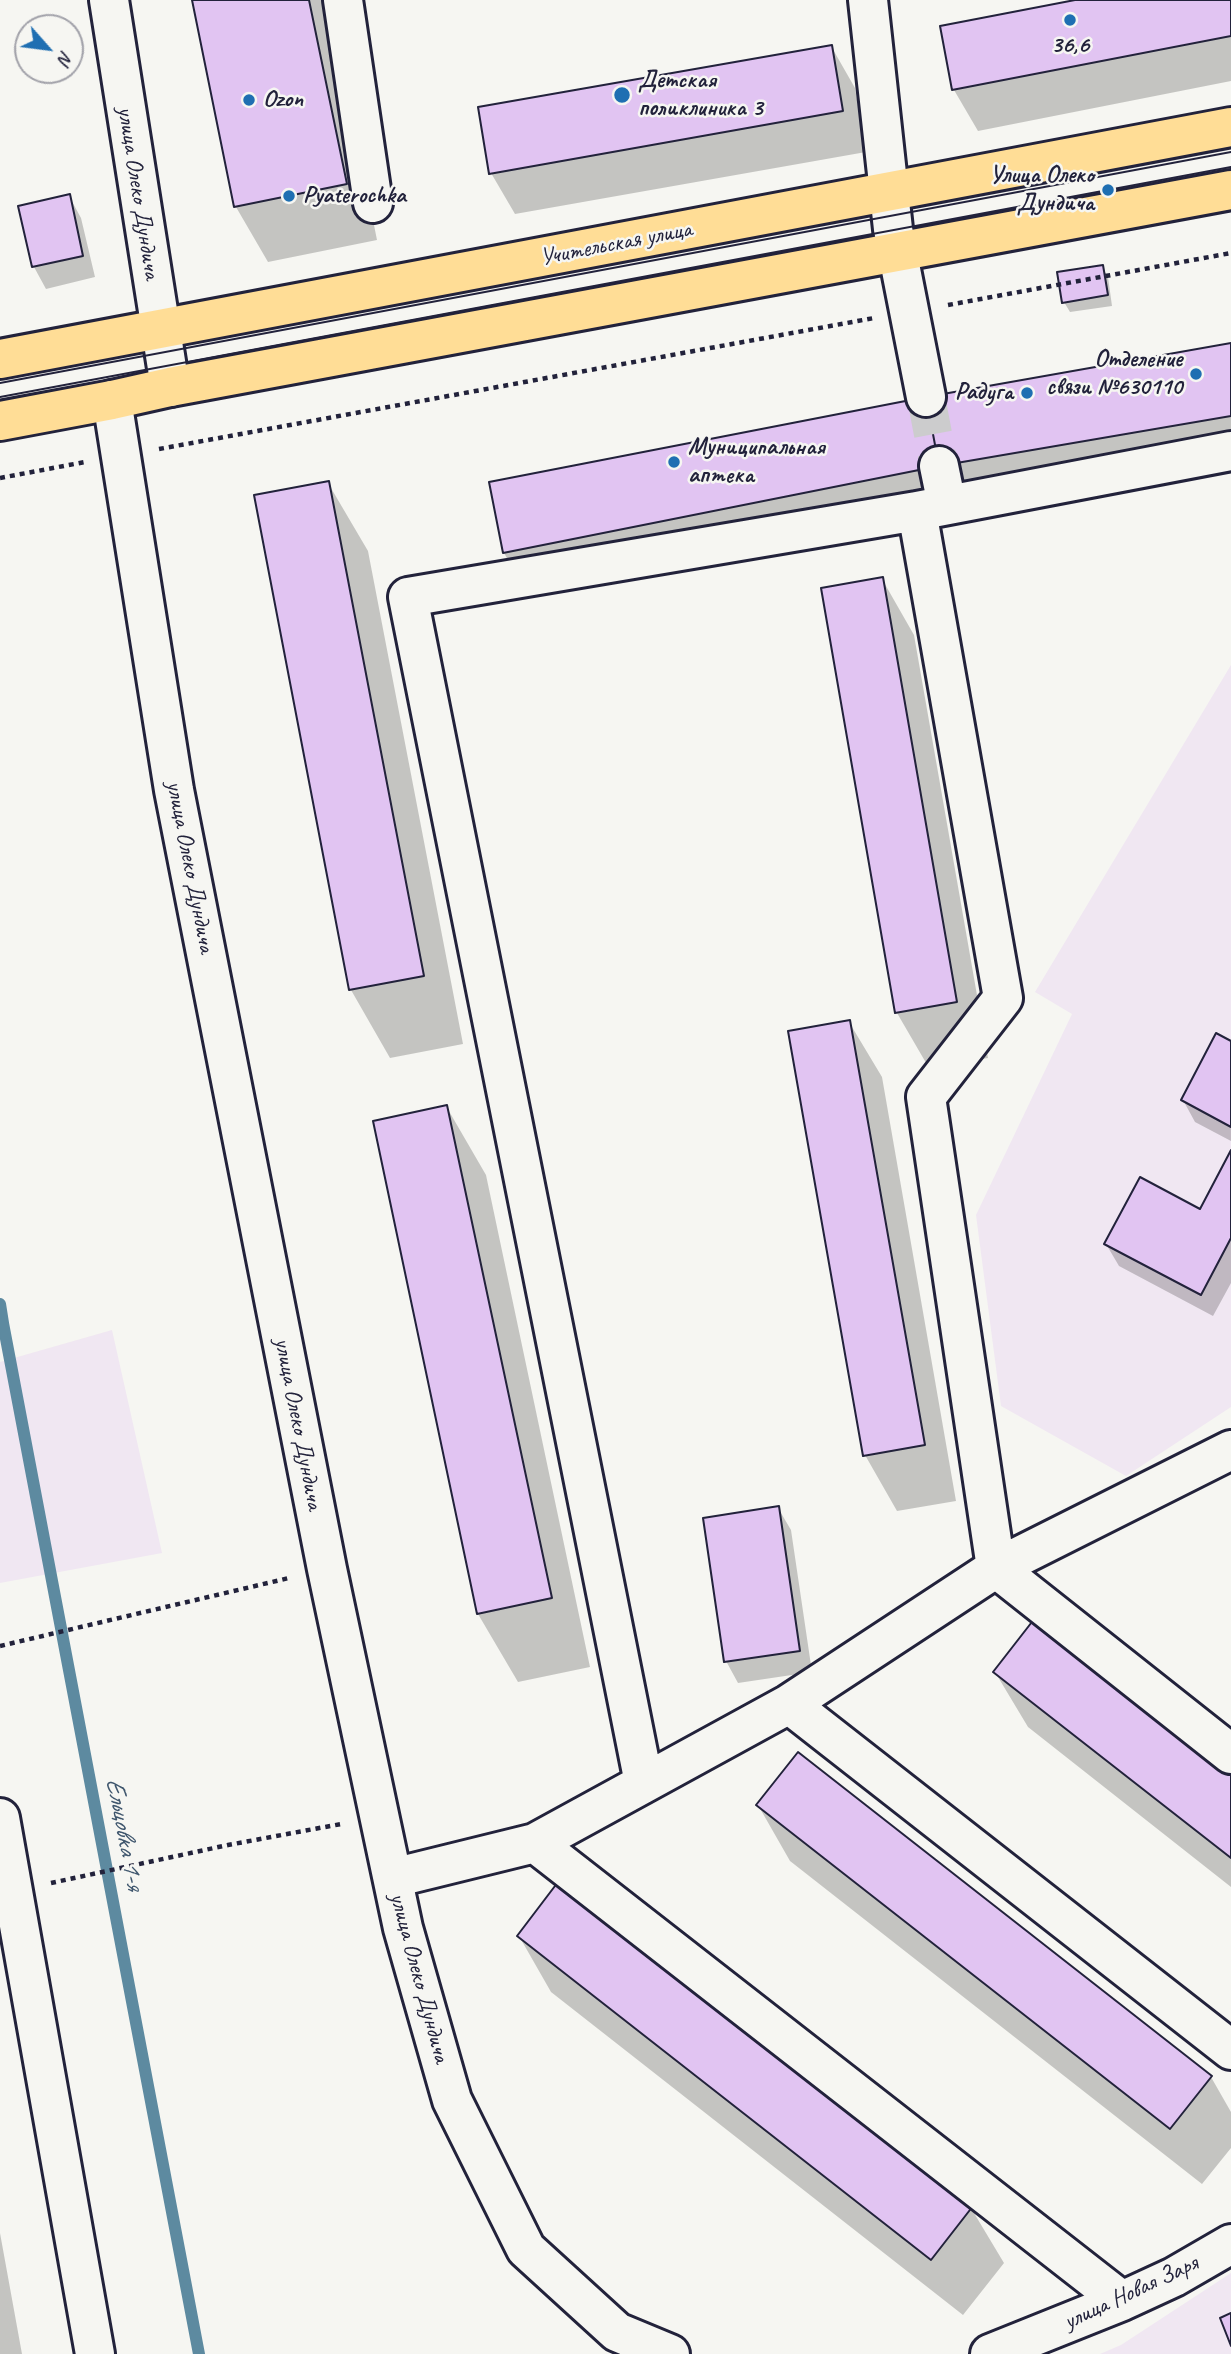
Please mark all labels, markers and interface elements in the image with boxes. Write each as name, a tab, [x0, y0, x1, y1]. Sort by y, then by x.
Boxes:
marker: 36,6	[1062, 12, 1078, 28]
north arrow	[14, 14, 84, 84]
place label: 36,6	[1051, 32, 1089, 60]
text: N	[52, 47, 79, 69]
place label: Детская поликлиника 3	[638, 67, 763, 123]
marker: Детская поликлиника 3	[612, 85, 632, 105]
place label: Ozon	[263, 86, 303, 114]
marker: Ozon	[241, 92, 257, 108]
street label: улица Олеко Дундича	[110, 105, 166, 281]
place label: Улица Олеко Дундича	[989, 162, 1094, 218]
place label: Pyaterochka	[303, 182, 406, 210]
marker: Улица Олеко Дундича	[1100, 182, 1116, 198]
marker: Pyaterochka	[281, 188, 297, 204]
street label: Учительская улица	[538, 215, 694, 273]
place label: Отделение связи №630110	[1046, 346, 1182, 402]
marker: Отделение связи №630110	[1188, 366, 1204, 382]
place label: Радуга	[955, 379, 1013, 407]
marker: Радуга	[1019, 385, 1035, 401]
place label: Муниципальная аптека	[688, 434, 825, 490]
marker: Муниципальная аптека	[666, 454, 682, 470]
street label: улица Олеко Дундича	[159, 779, 221, 955]
street label: улица Олеко Дундича	[267, 1336, 329, 1512]
water label: Ельцовка 1-я	[98, 1775, 150, 1893]
street label: улица Олеко Дундича	[383, 1890, 455, 2066]
street label: улица Новая Заря	[1059, 2249, 1203, 2337]

